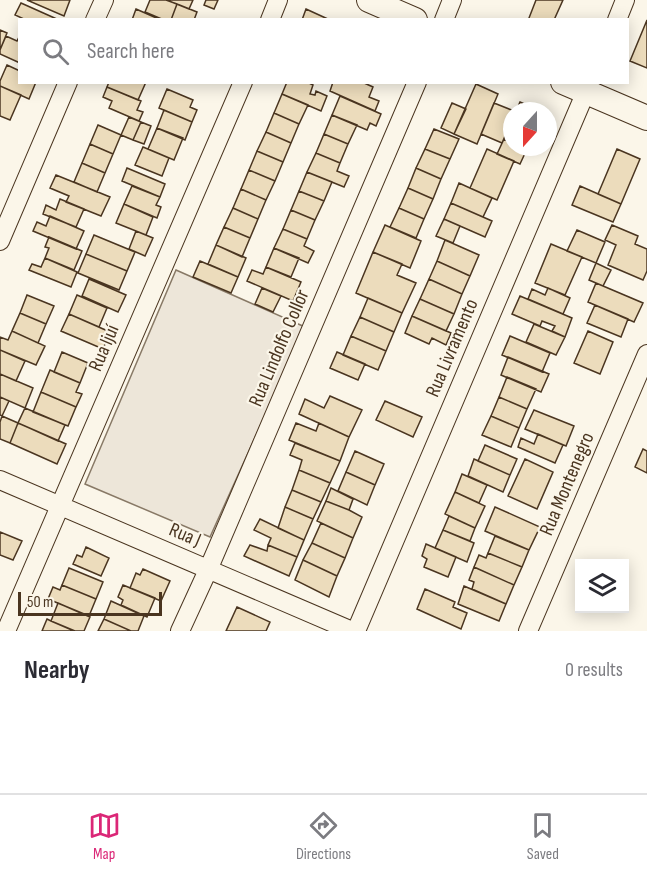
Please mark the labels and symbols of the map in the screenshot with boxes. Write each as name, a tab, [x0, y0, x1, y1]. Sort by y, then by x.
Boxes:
north arrow	[503, 102, 557, 156]
street label: Rua Lindolfo Collor	[244, 286, 314, 410]
street label: Rua Livramento	[421, 295, 483, 401]
street label: Rua Ijuí	[84, 321, 125, 375]
street label: Rua Montenegro	[535, 429, 599, 539]
street label: Rua J	[165, 518, 205, 552]
scale bar	[18, 589, 162, 616]

